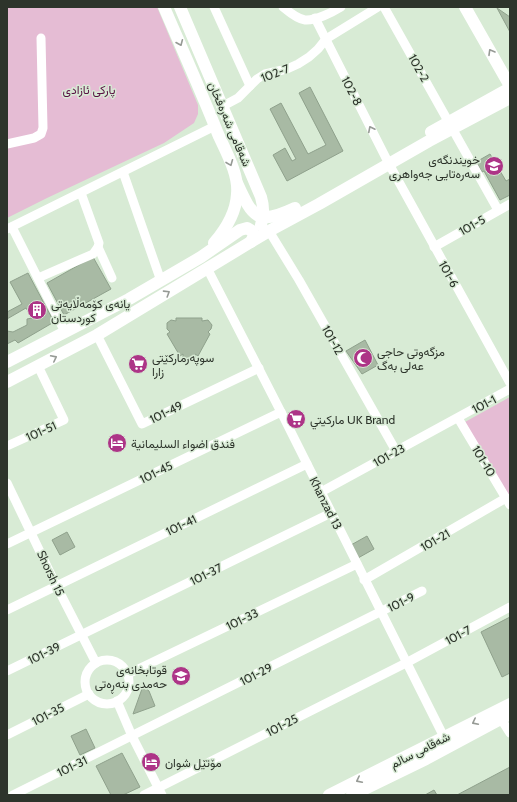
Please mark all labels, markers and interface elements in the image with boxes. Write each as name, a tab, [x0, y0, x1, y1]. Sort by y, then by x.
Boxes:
one-way arrow	[175, 39, 183, 46]
one-way arrow	[488, 49, 495, 56]
street label: 102-2	[405, 51, 433, 85]
street label: 102-7	[259, 61, 291, 85]
street label: 102-8	[338, 74, 366, 108]
street label: شەقامی شەرەفخان	[204, 79, 255, 169]
park label: پارکی ئازادی	[63, 82, 116, 98]
one-way arrow	[368, 126, 376, 133]
place label: خویندنگەی سەرەتایی جەواهری	[389, 152, 480, 182]
school or university icon: خویندنگەی سەرەتایی جەواهری	[483, 155, 505, 177]
one-way arrow	[226, 159, 234, 166]
street label: 101-5	[456, 212, 488, 238]
street label: 101-6	[436, 258, 462, 290]
one-way arrow	[163, 291, 170, 298]
place label: یانەی کۆمەڵایەتی کوردستان	[51, 296, 130, 326]
building icon: یانەی کۆمەڵایەتی کوردستان	[26, 299, 48, 321]
street label: 101-12	[319, 323, 347, 357]
place label: مزگەوتی حاجی عەلی بەگ	[377, 344, 445, 374]
mosque icon: مزگەوتی حاجی عەلی بەگ	[352, 347, 374, 369]
place label: سوپەرمارکێتی زارا	[152, 350, 214, 380]
supermarket icon: سوپەرمارکێتی زارا	[127, 353, 149, 375]
one-way arrow	[50, 355, 57, 363]
street label: 101-1	[469, 392, 499, 416]
street label: 101-49	[147, 397, 185, 426]
supermarket icon: مارکيتي UK Brand	[285, 408, 307, 430]
place label: مارکيتي UK Brand	[310, 412, 395, 430]
street label: 101-51	[23, 418, 59, 444]
hotel icon: فندق اضواء السليمانية	[106, 432, 128, 454]
place label: فندق اضواء السليمانية	[131, 436, 235, 452]
street label: 101-23	[371, 440, 407, 470]
street label: 101-10	[469, 443, 499, 479]
street label: 101-45	[137, 458, 175, 486]
street label: Khanzad 13	[306, 474, 346, 532]
street label: 101-41	[163, 511, 199, 539]
street label: 101-21	[418, 526, 452, 554]
street label: Shorsh 15	[34, 548, 68, 598]
street label: 101-37	[188, 560, 224, 588]
street label: 101-9	[385, 589, 417, 615]
street label: 101-33	[223, 605, 261, 633]
street label: 101-7	[443, 622, 473, 648]
street label: 101-39	[25, 639, 63, 667]
street label: 101-29	[237, 659, 275, 688]
place label: قوتابخانەی حەمدی بنەڕەتی	[95, 662, 167, 694]
school or university icon: قوتابخانەی حەمدی بنەڕەتی	[170, 665, 192, 687]
street label: 101-35	[29, 700, 67, 728]
street label: 101-25	[264, 711, 300, 739]
one-way arrow	[472, 717, 479, 725]
street label: شەقامی سالم	[388, 729, 453, 772]
hotel icon: مۆتێل شوان	[140, 751, 162, 773]
street label: 101-31	[55, 752, 89, 780]
place label: مۆتێل شوان	[165, 755, 222, 771]
one-way arrow	[356, 775, 363, 783]

